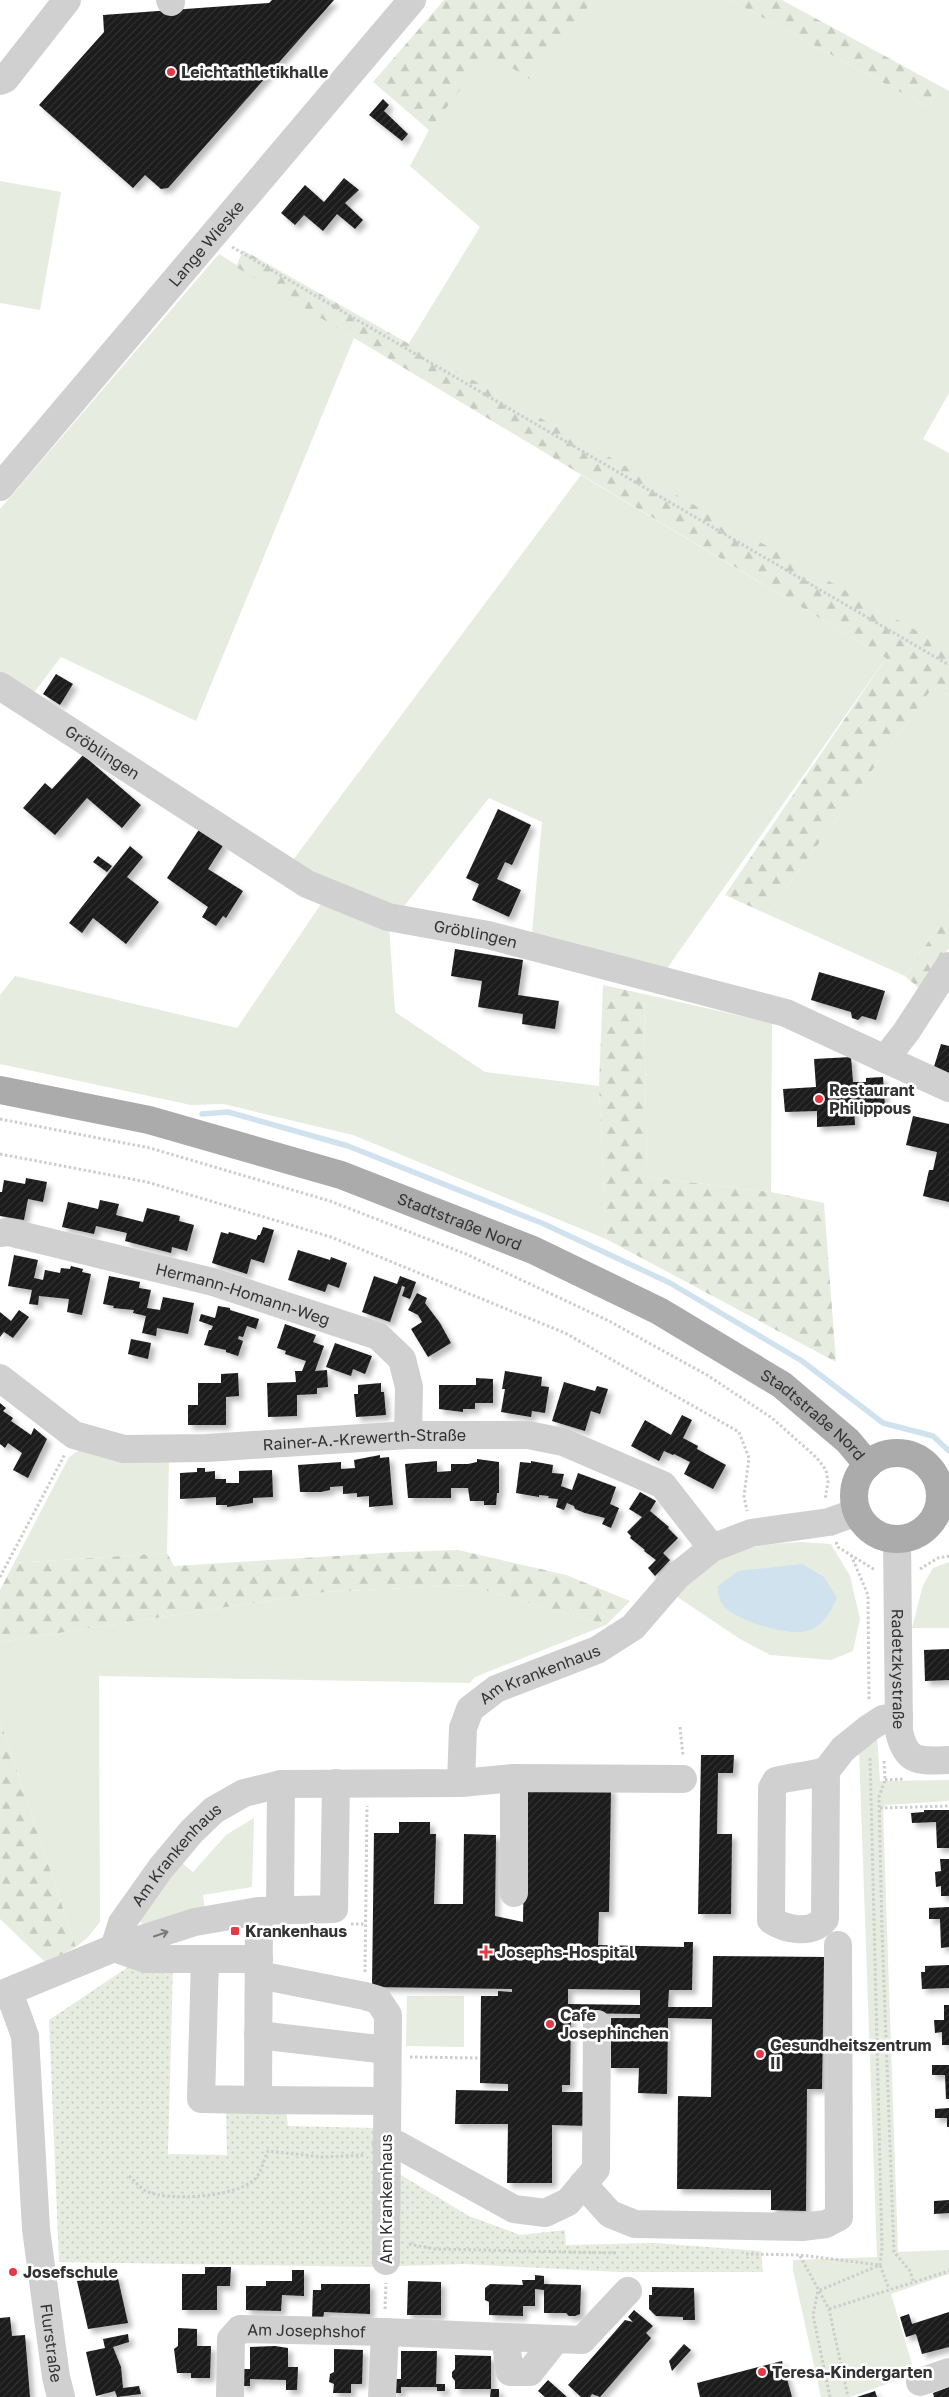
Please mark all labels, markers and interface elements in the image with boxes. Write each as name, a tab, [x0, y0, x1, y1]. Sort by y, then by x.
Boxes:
place label: Leichtathletikhalle	[181, 62, 328, 82]
marker: Leichtathletikhalle	[165, 66, 177, 78]
street label: Lange Wieske	[164, 196, 248, 291]
street label: Gröblingen	[61, 721, 144, 784]
street label: Gröblingen	[432, 915, 520, 952]
place label: Restaurant Philippous	[829, 1080, 915, 1118]
marker: Restaurant Philippous	[813, 1093, 825, 1105]
street label: Stadtstraße Nord	[394, 1188, 525, 1255]
street label: Hermann-Homann-Weg	[154, 1258, 333, 1330]
street label: Stadtstraße Nord	[757, 1364, 870, 1464]
street label: Rainer-A.-Krewerth-Straße	[262, 1425, 466, 1454]
street label: Radetzkystraße	[888, 1609, 909, 1729]
street label: Am Krankenhaus	[475, 1640, 603, 1708]
street label: Am Krankenhaus	[127, 1798, 225, 1910]
place label: Krankenhaus	[245, 1921, 347, 1941]
marker: Krankenhaus	[229, 1925, 241, 1937]
one-way arrow	[153, 1929, 168, 1938]
place label: Josephs-Hospital	[497, 1942, 635, 1962]
marker: Josephs-Hospital	[479, 1945, 493, 1959]
place label: Cafe Josephinchen	[560, 2005, 669, 2043]
marker: Cafe Josephinchen	[544, 2018, 556, 2030]
place label: Gesundheitszentrum II	[770, 2035, 931, 2073]
marker: Gesundheitszentrum II	[754, 2048, 766, 2060]
street label: Am Krankenhaus	[376, 2134, 396, 2264]
place label: Josefschule	[23, 2262, 118, 2282]
marker: Josefschule	[7, 2266, 19, 2278]
street label: Flurstraße	[36, 2302, 67, 2384]
street label: Am Josephshof	[247, 2319, 366, 2342]
place label: Teresa-Kindergarten	[772, 2362, 932, 2382]
marker: Teresa-Kindergarten	[756, 2366, 768, 2378]

